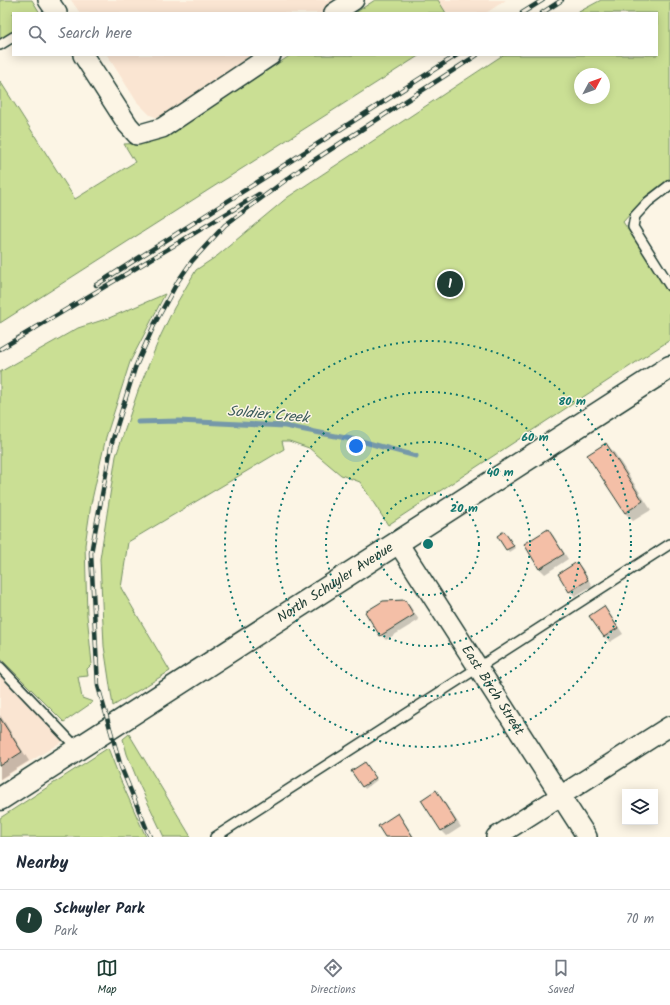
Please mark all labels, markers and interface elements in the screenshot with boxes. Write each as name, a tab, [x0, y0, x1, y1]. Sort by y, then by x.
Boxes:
search box	[12, 12, 658, 56]
text: Search here	[58, 22, 132, 46]
icon: search	[26, 23, 48, 45]
north arrow	[574, 68, 610, 104]
pin: 1	[437, 269, 463, 299]
text: 80 m	[558, 392, 586, 411]
water label: Soldier Creek	[226, 399, 312, 431]
text: 60 m	[521, 428, 549, 447]
your location	[346, 436, 366, 456]
text: 40 m	[486, 463, 514, 482]
text: 20 m	[450, 499, 478, 518]
street label: North Schuyler Avenue	[273, 537, 399, 629]
centre of rings	[421, 537, 435, 551]
street label: East Birch Street	[455, 641, 530, 740]
map controls	[622, 789, 658, 825]
button: layers	[622, 789, 658, 825]
text: Nearby	[16, 850, 68, 877]
text: Schuyler Park	[54, 897, 144, 921]
text: 1	[27, 909, 31, 930]
text: 70 m	[626, 909, 654, 930]
text: Park	[54, 921, 78, 942]
tab: Map	[96, 957, 118, 999]
tab: Directions	[310, 957, 356, 999]
tab: Saved	[548, 957, 574, 999]

